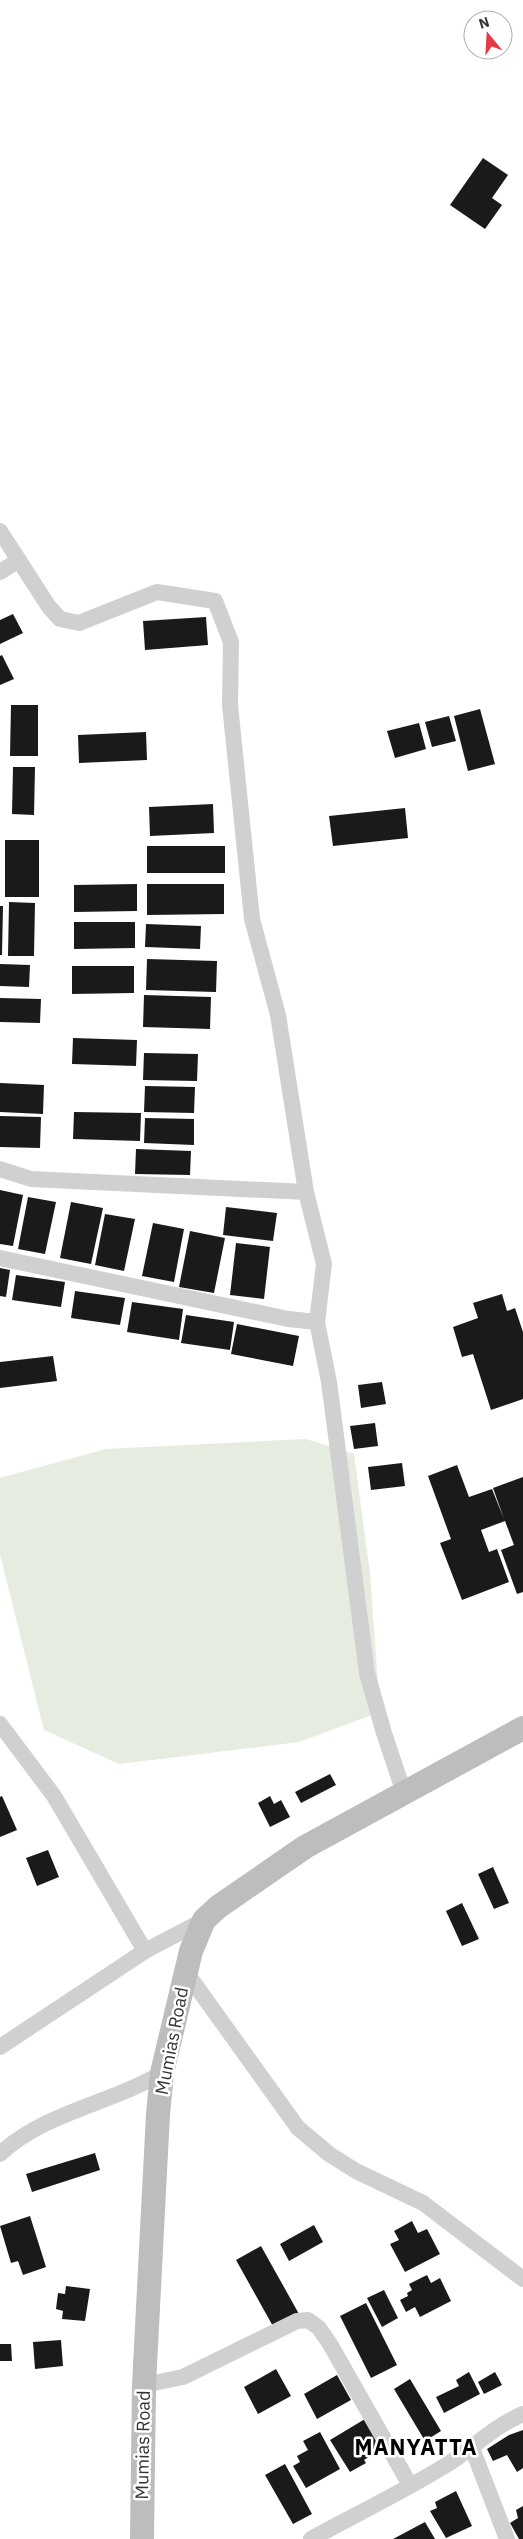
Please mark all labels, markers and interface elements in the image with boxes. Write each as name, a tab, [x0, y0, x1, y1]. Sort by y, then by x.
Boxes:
north arrow	[463, 10, 513, 60]
text: N	[476, 13, 492, 33]
street label: Mumias Road	[150, 1985, 193, 2097]
street label: Mumias Road	[130, 2390, 155, 2500]
district label: MANYATTA	[354, 2432, 478, 2461]

